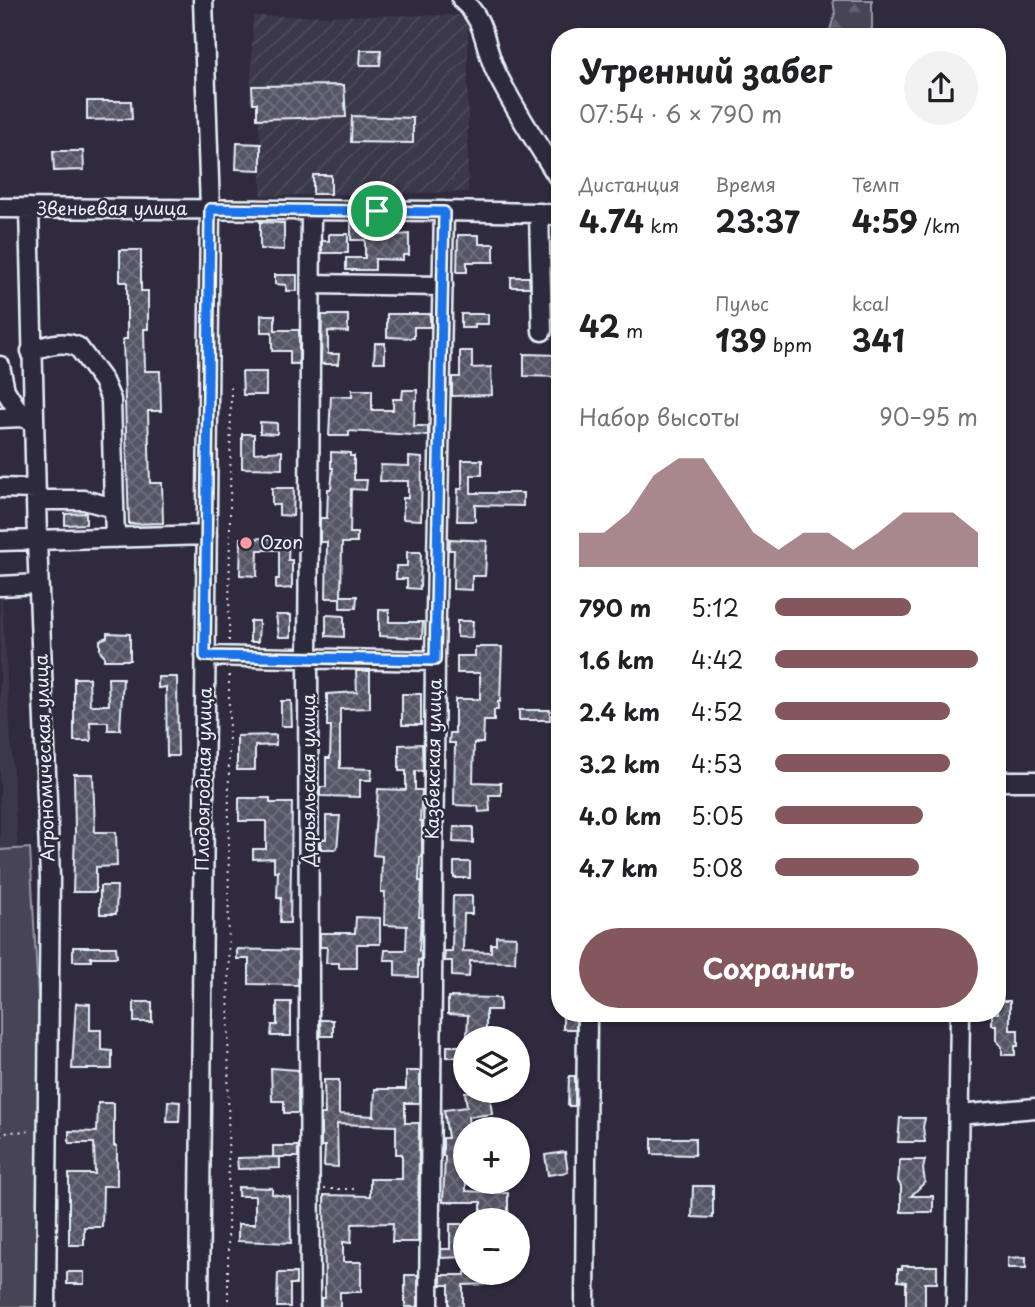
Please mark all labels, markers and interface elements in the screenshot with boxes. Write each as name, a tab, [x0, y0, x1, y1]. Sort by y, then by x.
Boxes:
text: Утренний забег	[579, 46, 832, 94]
button: share	[904, 51, 978, 125]
text: 07:54 · 6 × 790 m	[579, 96, 782, 131]
text: Дистанция	[579, 170, 680, 198]
text: Время	[715, 170, 776, 198]
text: Темп	[852, 170, 900, 198]
pin	[347, 181, 407, 241]
icon: arrive	[358, 192, 396, 230]
street label: Звеньевая улица	[37, 194, 188, 221]
text: 4.74	[579, 198, 644, 243]
text: 23:37	[715, 198, 800, 243]
text: 4:59	[852, 198, 918, 243]
text: km	[644, 211, 679, 239]
text: /km	[918, 211, 960, 239]
text: Пульс	[715, 289, 769, 317]
text: kcal	[852, 289, 890, 317]
text: 42	[579, 303, 620, 348]
text: m	[620, 316, 643, 344]
text: 139	[715, 317, 767, 362]
text: 341	[852, 317, 905, 362]
text: bpm	[767, 330, 812, 358]
text: Набор высоты	[579, 399, 740, 434]
text: 90–95 m	[879, 399, 978, 434]
place label: Ozon	[260, 528, 303, 555]
marker: Ozon	[238, 535, 254, 551]
text: 790 m	[579, 590, 651, 625]
text: 5:12	[691, 590, 739, 625]
text: 1.6 km	[579, 642, 654, 677]
text: 4:42	[691, 642, 743, 677]
street label: Агрономическая улица	[26, 653, 61, 862]
street label: Казбекская улица	[418, 678, 447, 840]
street label: Плодоягодная улица	[187, 686, 218, 871]
street label: Дарьяльская улица	[294, 693, 321, 867]
text: 2.4 km	[579, 694, 660, 729]
text: 4:52	[691, 694, 743, 729]
text: 3.2 km	[579, 746, 660, 781]
text: 4:53	[691, 746, 742, 781]
text: 4.0 km	[579, 798, 662, 833]
text: 5:05	[691, 798, 744, 833]
text: 4.7 km	[579, 850, 658, 885]
text: 5:08	[691, 850, 744, 885]
button: Сохранить	[579, 928, 978, 1008]
map controls	[453, 1026, 530, 1285]
button: layers	[453, 1026, 530, 1103]
button: +	[453, 1117, 530, 1194]
button: −	[453, 1208, 530, 1285]

